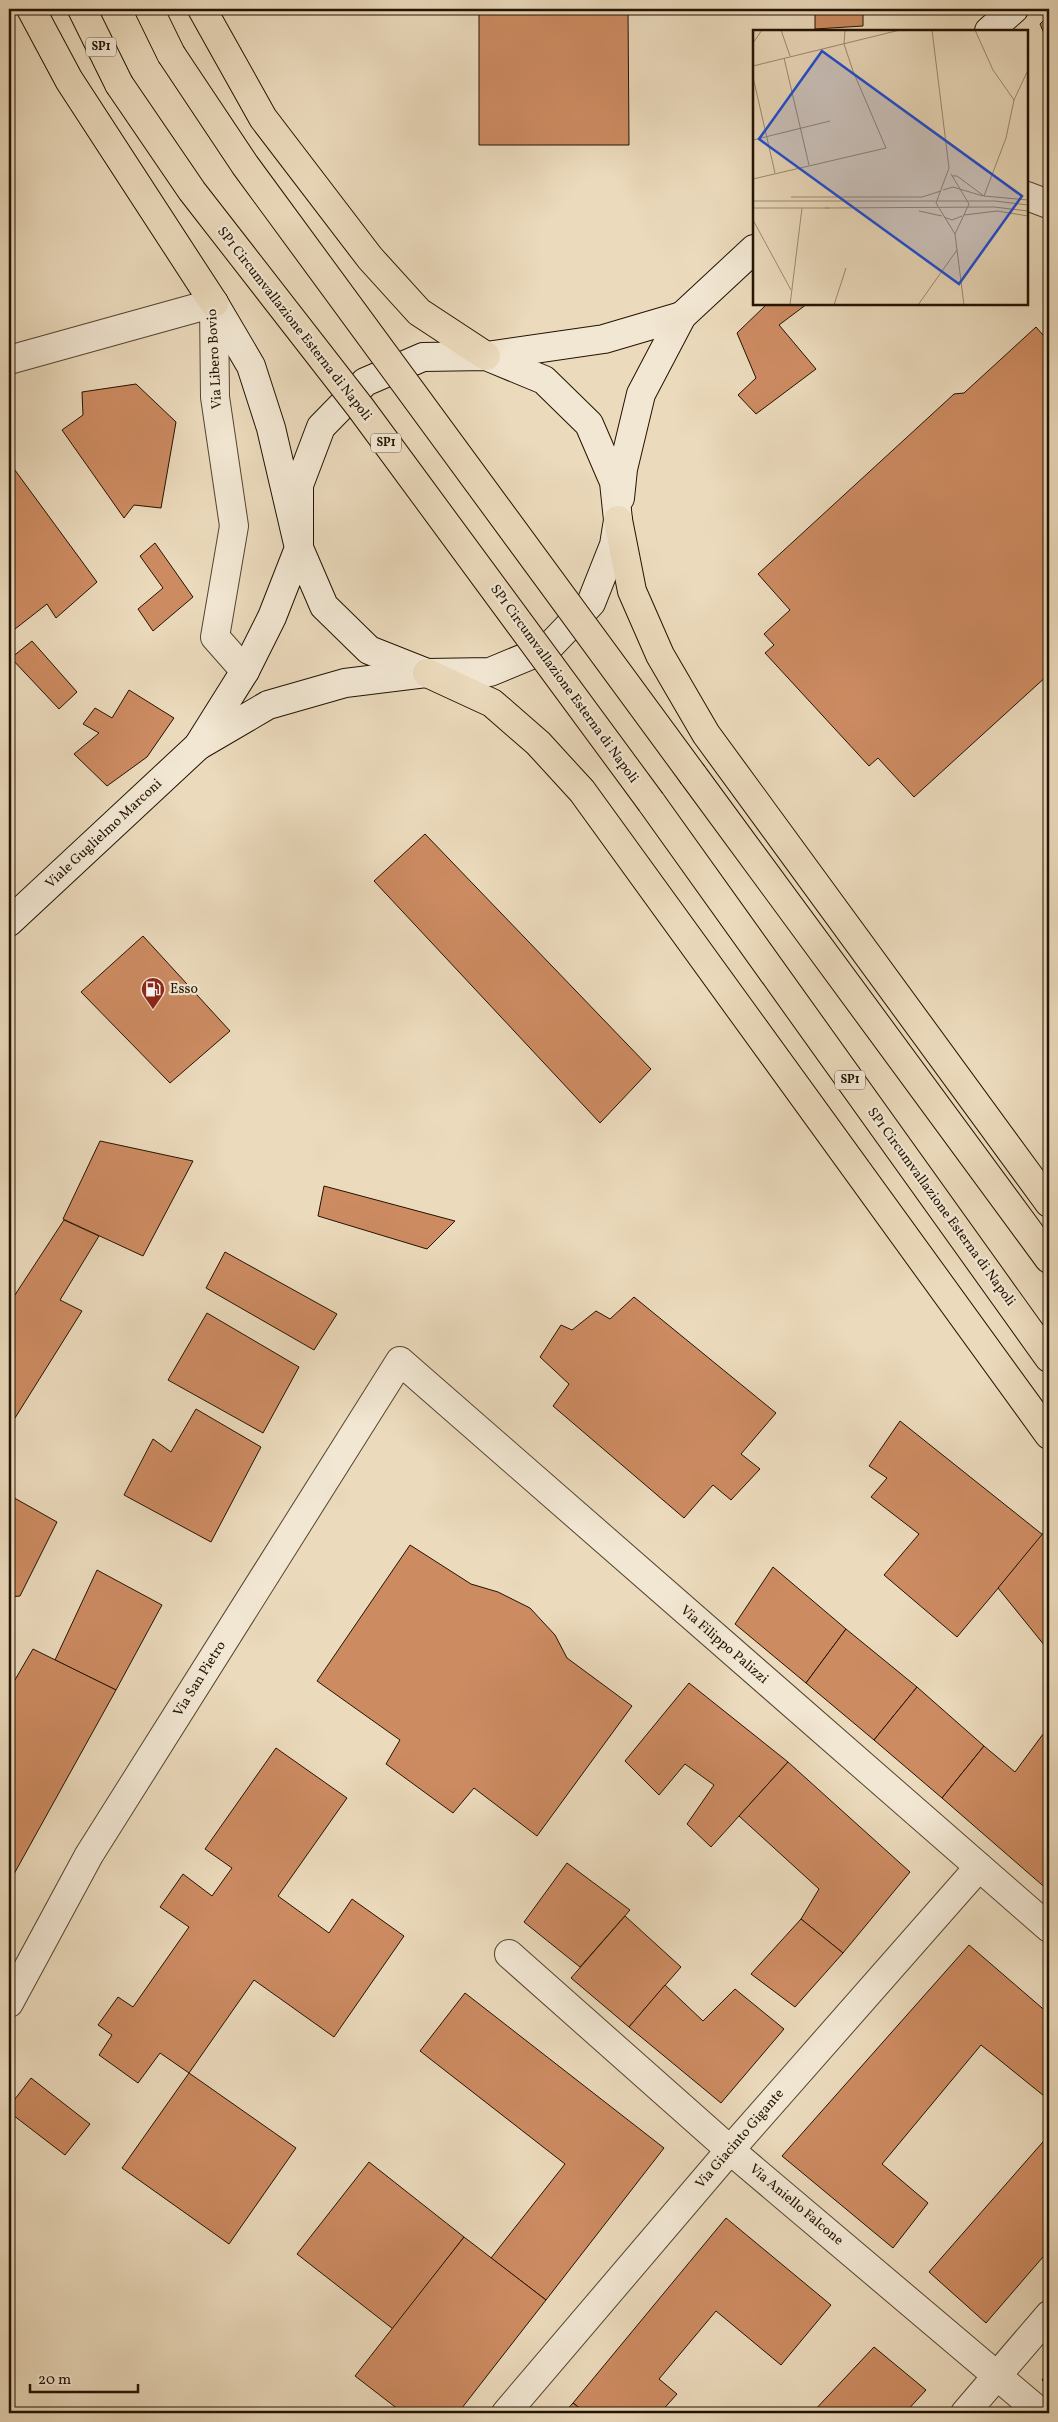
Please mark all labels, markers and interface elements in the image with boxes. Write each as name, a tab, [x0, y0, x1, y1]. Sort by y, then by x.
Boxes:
inset map	[753, 30, 1028, 305]
road number: SP1	[86, 38, 116, 56]
street label: SP1 Circumvallazione Esterna di Napoli	[212, 223, 376, 425]
street label: Via Libero Bovio	[203, 308, 227, 410]
road number: SP1	[371, 433, 401, 452]
street label: SP1 Circumvallazione Esterna di Napoli	[485, 581, 643, 787]
street label: Viale Guglielmo Marconi	[42, 775, 166, 893]
fuel station icon: Esso	[140, 976, 166, 1010]
place label: Esso	[170, 980, 198, 999]
road number: SP1	[835, 1070, 865, 1090]
street label: SP1 Circumvallazione Esterna di Napoli	[862, 1104, 1020, 1310]
street label: Via Filippo Palizzi	[676, 1601, 772, 1689]
street label: Via San Pietro	[169, 1638, 231, 1720]
street label: Via Giacinto Gigante	[691, 2085, 789, 2193]
street label: Via Aniello Falcone	[745, 2160, 847, 2250]
scale bar	[30, 2362, 138, 2394]
text: 20 m	[38, 2370, 71, 2391]

